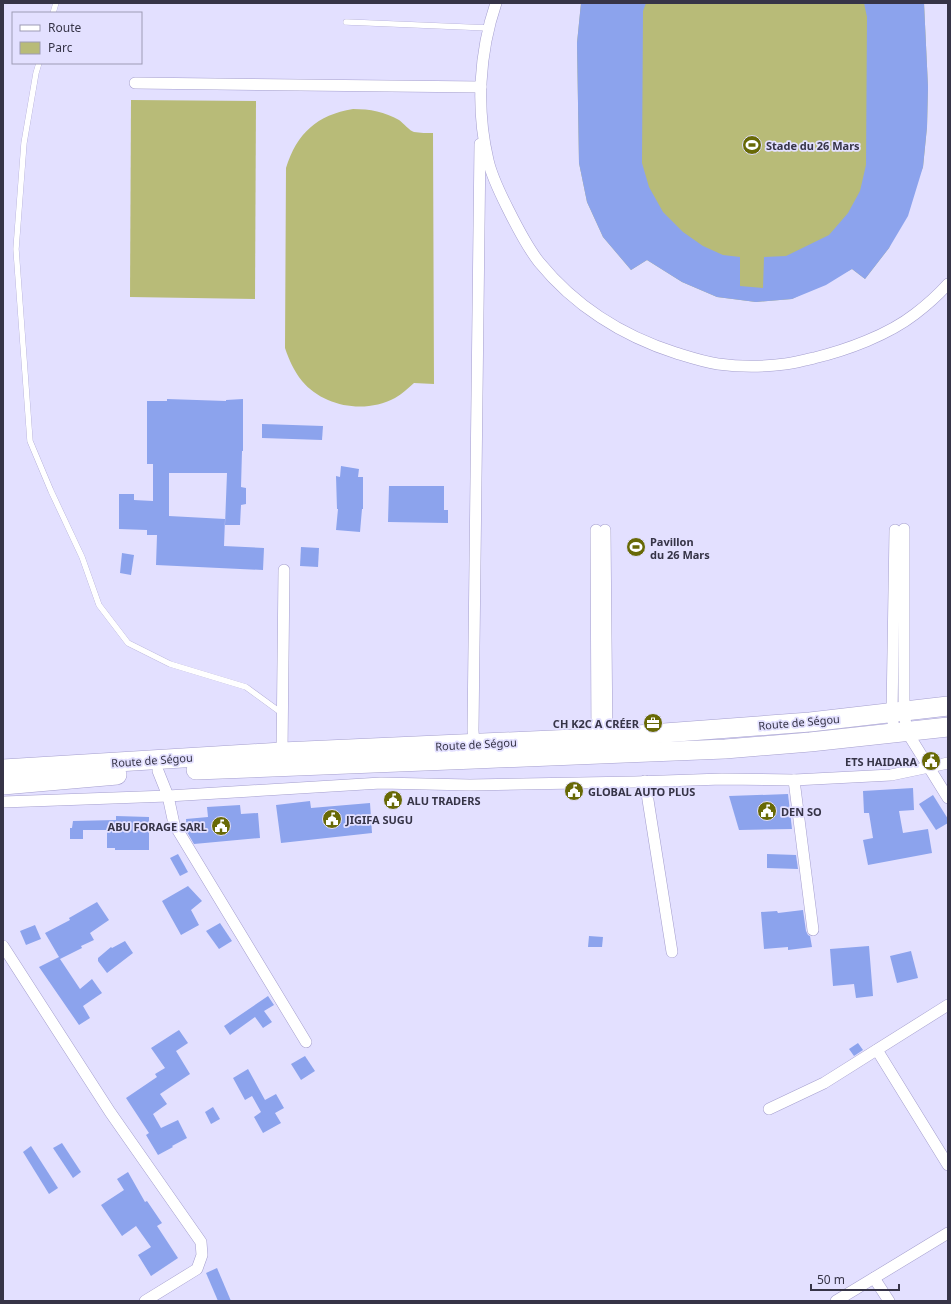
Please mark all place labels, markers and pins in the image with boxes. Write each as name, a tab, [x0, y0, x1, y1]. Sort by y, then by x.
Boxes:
sports icon: Stade du 26 Mars	[741, 134, 763, 156]
place label: Stade du 26 Mars	[766, 138, 860, 153]
place label: Pavillon du 26 Mars	[650, 534, 710, 562]
sports icon: Pavillon du 26 Mars	[625, 536, 647, 558]
office icon: CH K2C A CRÉER	[642, 712, 664, 734]
place label: CH K2C A CRÉER	[553, 716, 640, 731]
public building icon: ETS HAIDARA	[920, 750, 942, 772]
place label: ETS HAIDARA	[845, 754, 917, 769]
public building icon: GLOBAL AUTO PLUS	[563, 780, 585, 802]
place label: GLOBAL AUTO PLUS	[588, 784, 695, 799]
public building icon: ALU TRADERS	[382, 789, 404, 811]
place label: ALU TRADERS	[407, 793, 481, 808]
public building icon: DEN SO	[756, 800, 778, 822]
place label: DEN SO	[781, 804, 822, 819]
public building icon: JIGIFA SUGU	[321, 808, 343, 830]
place label: JIGIFA SUGU	[345, 812, 413, 827]
public building icon: ABU FORAGE SARL	[210, 815, 232, 837]
place label: ABU FORAGE SARL	[108, 819, 207, 834]

